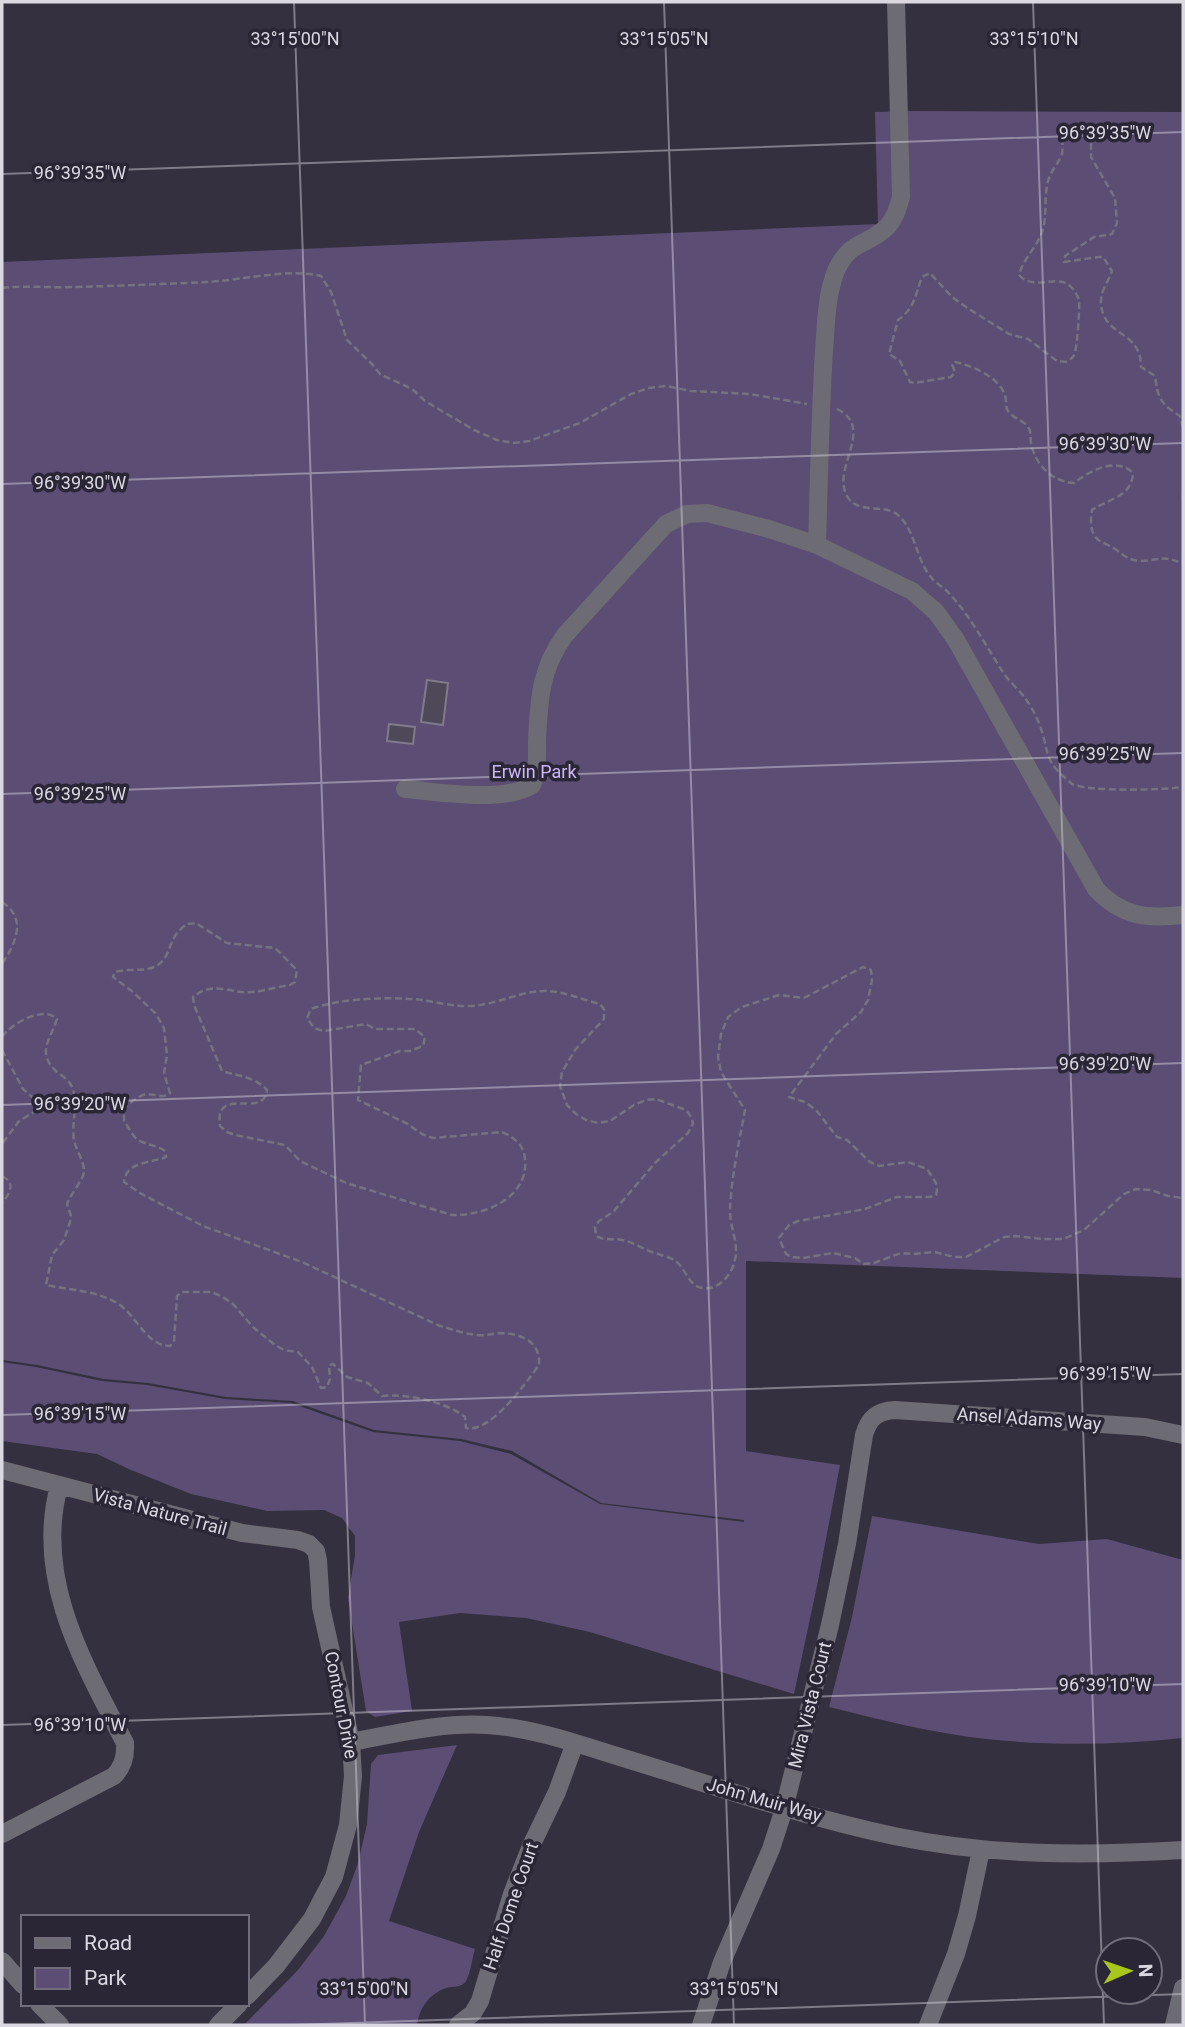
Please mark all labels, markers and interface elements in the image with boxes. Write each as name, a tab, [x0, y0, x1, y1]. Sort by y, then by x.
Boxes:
text: 33°15'00"N	[250, 28, 340, 49]
text: 33°15'05"N	[619, 28, 709, 49]
text: 33°15'10"N	[989, 28, 1079, 49]
text: 96°39'35"W	[1059, 122, 1151, 143]
text: 96°39'35"W	[34, 162, 126, 183]
text: 96°39'30"W	[1059, 433, 1151, 454]
text: 96°39'30"W	[34, 472, 126, 493]
text: 96°39'25"W	[1059, 743, 1151, 764]
park label: Erwin Park	[491, 761, 577, 782]
text: 96°39'25"W	[34, 783, 126, 804]
text: 96°39'20"W	[1059, 1053, 1151, 1074]
text: 96°39'20"W	[34, 1093, 126, 1114]
text: 96°39'15"W	[1059, 1363, 1151, 1384]
text: 96°39'15"W	[34, 1403, 126, 1424]
street label: Ansel Adams Way	[956, 1403, 1102, 1434]
street label: Vista Nature Trail	[91, 1484, 229, 1539]
street label: Mira Vista Court	[784, 1639, 835, 1770]
street label: Contour Drive	[321, 1649, 362, 1760]
text: 96°39'10"W	[1059, 1674, 1151, 1695]
text: 96°39'10"W	[34, 1714, 126, 1735]
street label: John Muir Way	[704, 1773, 825, 1826]
street label: Half Dome Court	[479, 1839, 542, 1973]
legend	[21, 1915, 248, 2006]
text: Road	[84, 1931, 132, 1955]
north arrow	[1094, 1936, 1164, 2006]
text: N	[1134, 1963, 1157, 1978]
text: Park	[84, 1966, 127, 1990]
text: 33°15'00"N	[319, 1978, 409, 1999]
text: 33°15'05"N	[689, 1978, 779, 1999]

